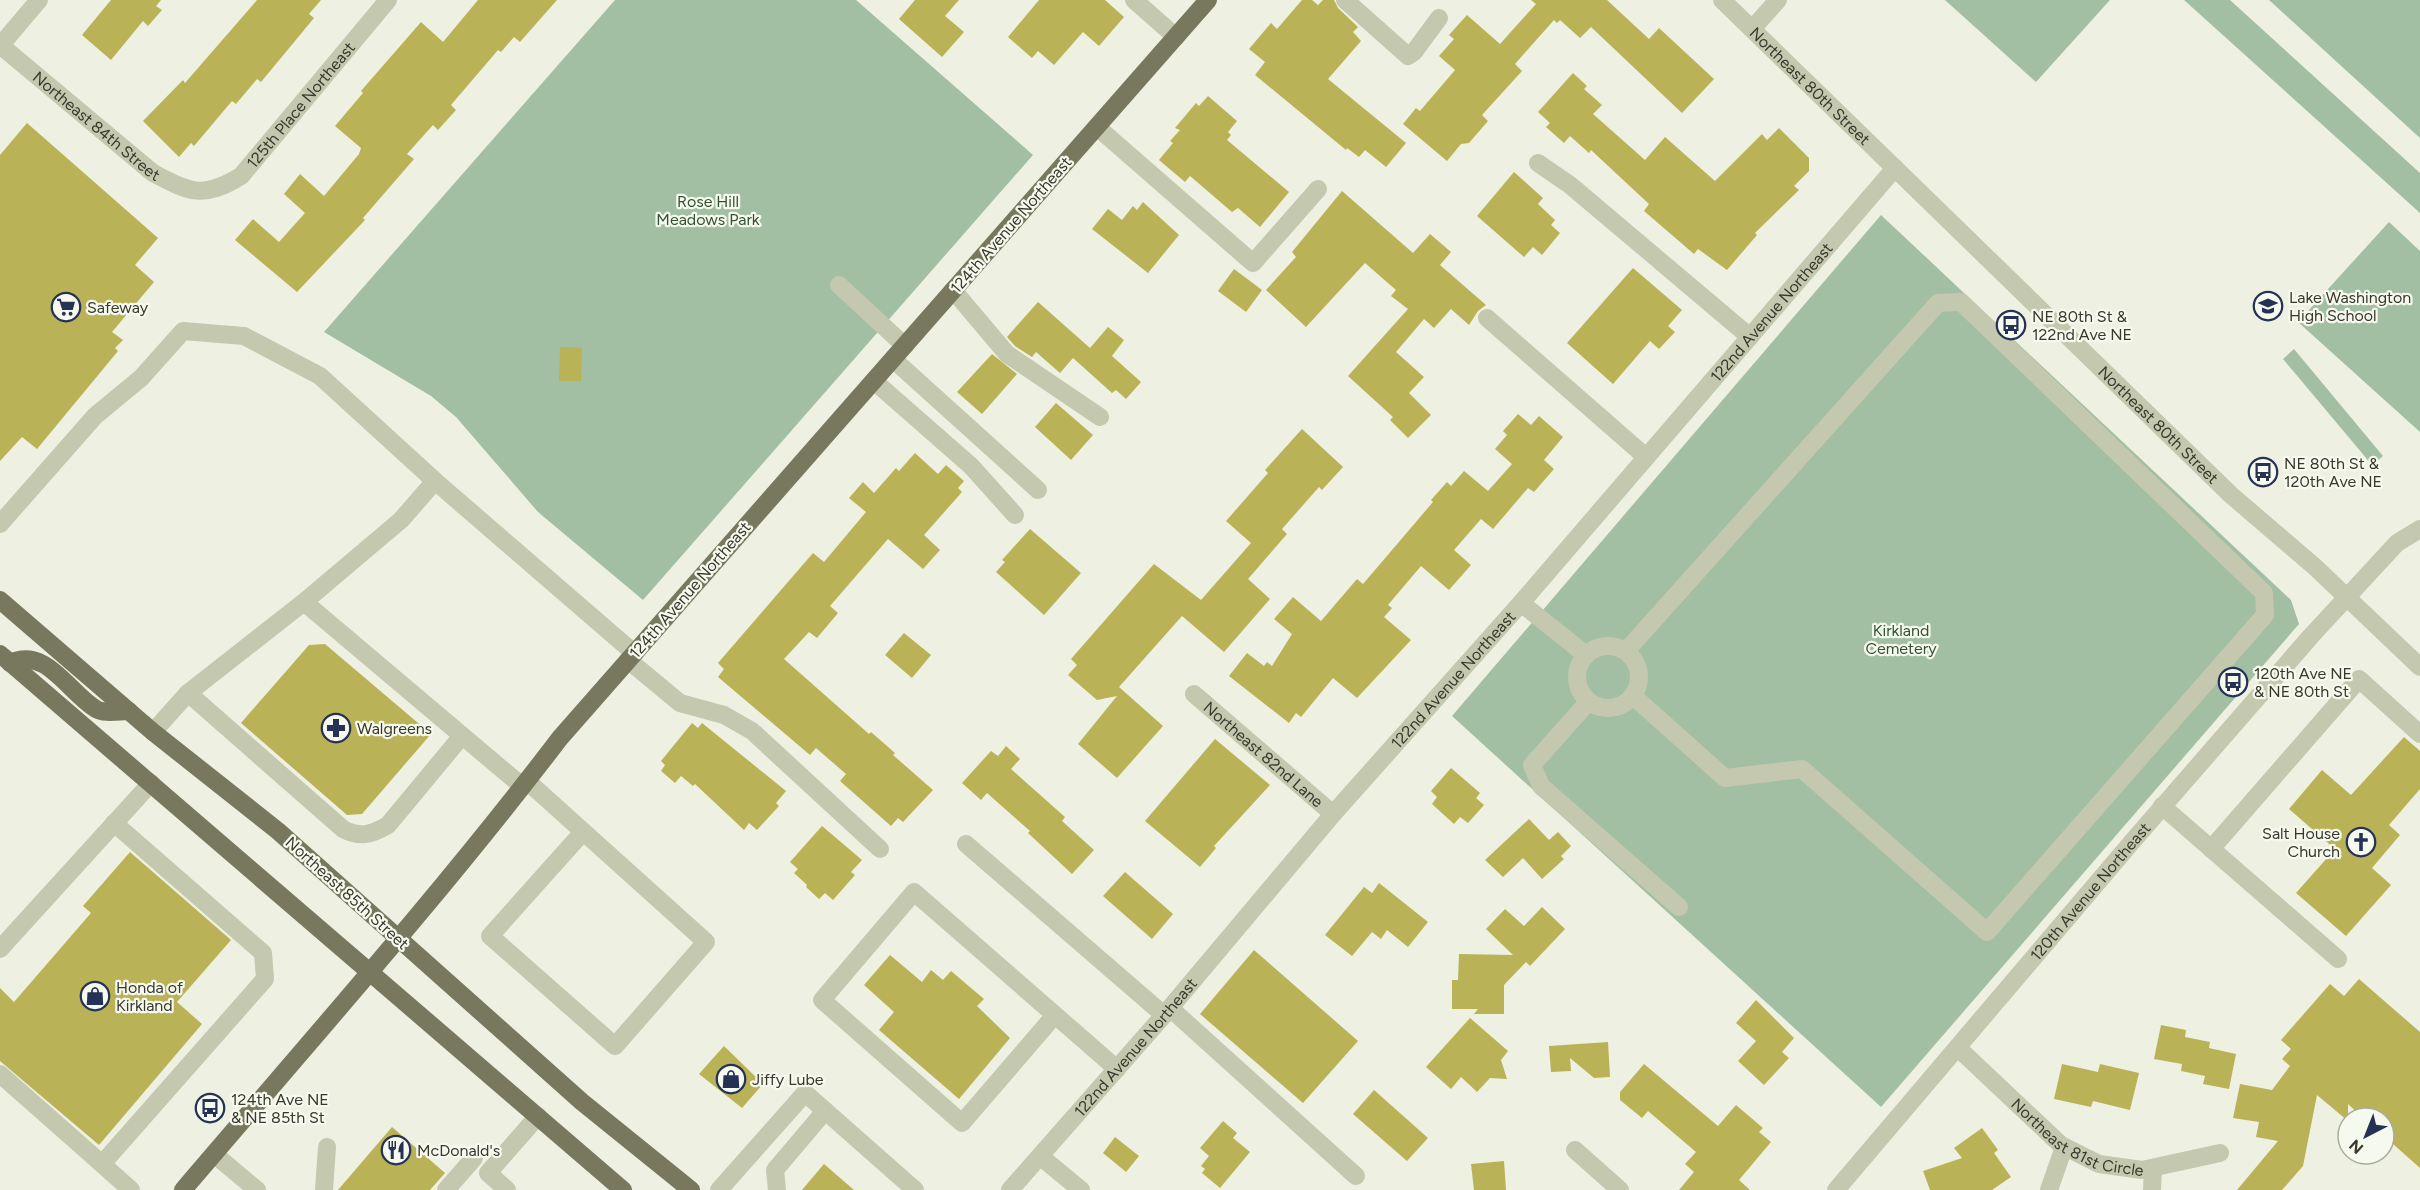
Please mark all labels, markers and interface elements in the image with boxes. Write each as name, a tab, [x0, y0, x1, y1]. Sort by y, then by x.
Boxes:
street label: Northeast 80th Street	[1746, 23, 1874, 148]
street label: 125th Place Northeast	[242, 38, 359, 172]
street label: Northeast 84th Street	[29, 67, 163, 185]
street label: 124th Avenue Northeast	[946, 153, 1076, 297]
park label: Rose Hill Meadows Park	[656, 192, 760, 229]
street label: 122nd Avenue Northeast	[1706, 239, 1836, 386]
place label: Lake Washington High School	[2289, 288, 2411, 325]
school or university icon: Lake Washington High School	[2252, 290, 2284, 322]
supermarket icon: Safeway	[50, 291, 82, 323]
place label: Safeway	[87, 298, 149, 317]
place label: NE 80th St & 122nd Ave NE	[2032, 307, 2132, 344]
bus stop icon: NE 80th St & 122nd Ave NE	[1995, 309, 2027, 341]
street label: Northeast 80th Street	[2094, 362, 2223, 487]
place label: NE 80th St & 120th Ave NE	[2284, 454, 2382, 491]
bus stop icon: NE 80th St & 120th Ave NE	[2247, 456, 2279, 488]
street label: 124th Avenue Northeast	[625, 518, 755, 662]
street label: 122nd Avenue Northeast	[1387, 607, 1519, 752]
park label: Kirkland Cemetery	[1865, 621, 1937, 658]
place label: 120th Ave NE & NE 80th St	[2254, 664, 2352, 701]
bus stop icon: 120th Ave NE & NE 80th St	[2217, 666, 2249, 698]
street label: Northeast 82nd Lane	[1200, 697, 1327, 811]
pharmacy icon: Walgreens	[320, 712, 352, 744]
place label: Walgreens	[357, 719, 432, 738]
street label: 120th Avenue Northeast	[2026, 818, 2154, 964]
place label: Salt House Church	[2262, 824, 2340, 861]
church icon: Salt House Church	[2345, 826, 2377, 858]
street label: Northeast 85th Street	[282, 833, 412, 953]
street label: 122nd Avenue Northeast	[1070, 974, 1201, 1120]
place label: Honda of Kirkland	[116, 978, 183, 1015]
shop icon: Honda of Kirkland	[79, 980, 111, 1012]
shop icon: Jiffy Lube	[715, 1063, 747, 1095]
place label: Jiffy Lube	[752, 1070, 824, 1089]
place label: 124th Ave NE & NE 85th St	[231, 1090, 329, 1127]
bus stop icon: 124th Ave NE & NE 85th St	[194, 1092, 226, 1124]
street label: Northeast 81st Circle	[2008, 1094, 2145, 1180]
north arrow	[2336, 1106, 2396, 1166]
restaurant icon: McDonald's	[380, 1134, 412, 1166]
text: N	[2345, 1136, 2367, 1158]
place label: McDonald's	[417, 1141, 500, 1160]

